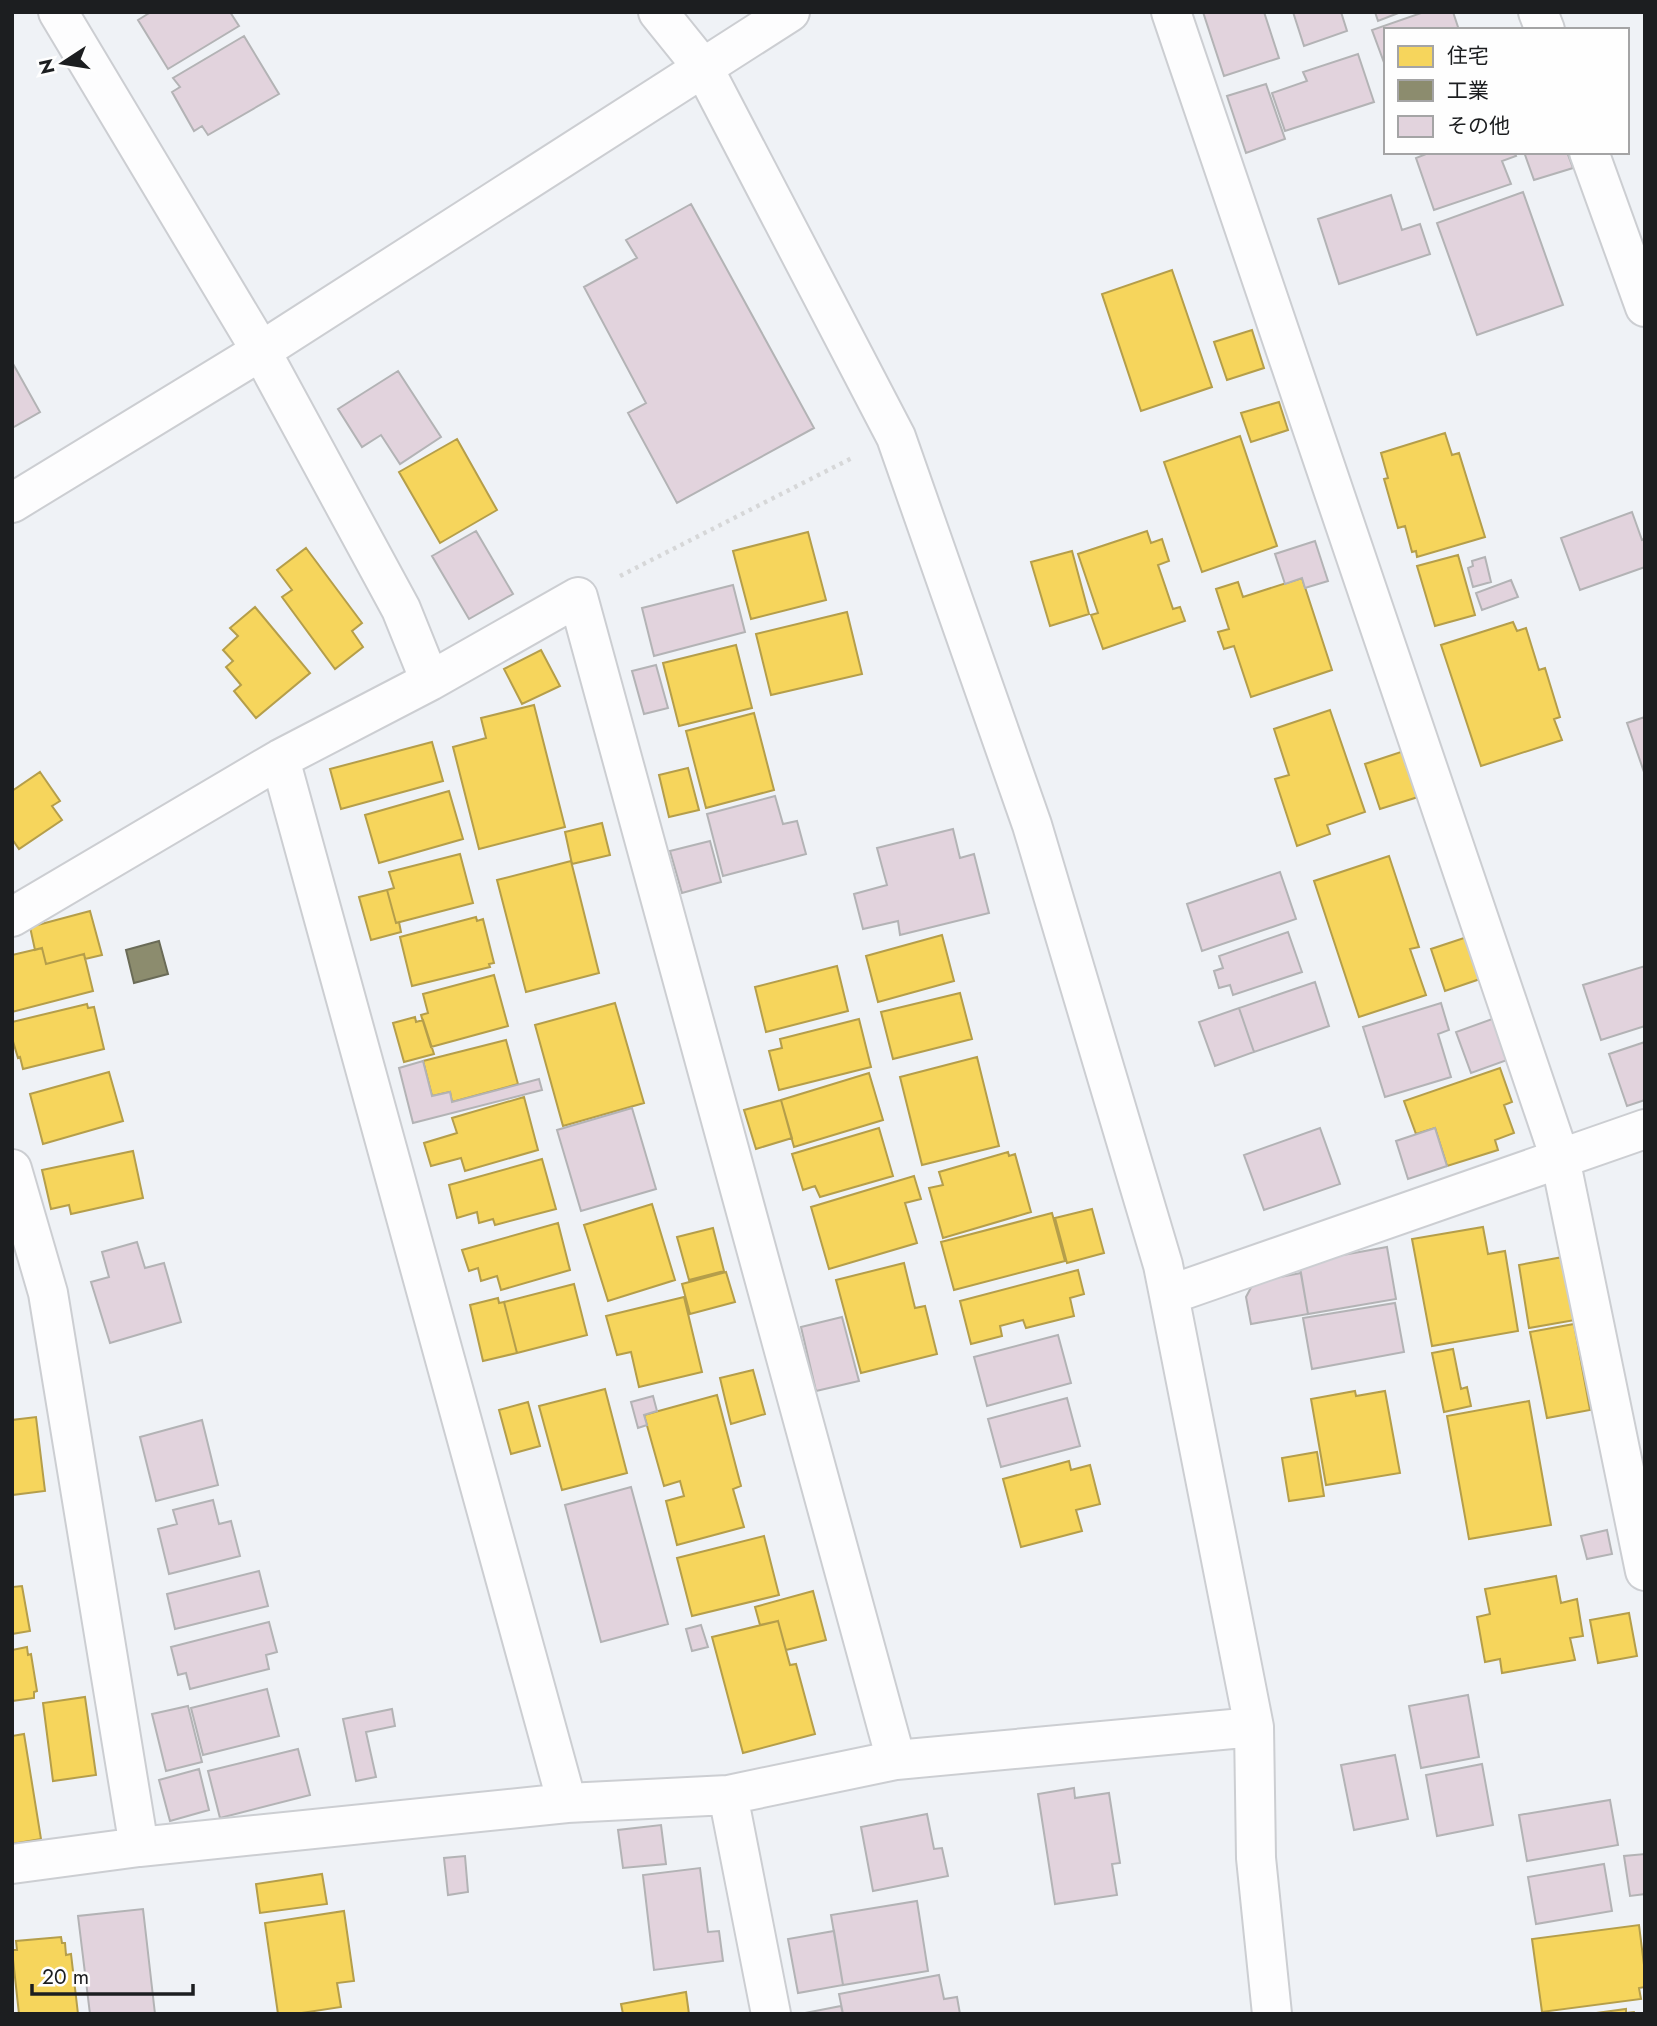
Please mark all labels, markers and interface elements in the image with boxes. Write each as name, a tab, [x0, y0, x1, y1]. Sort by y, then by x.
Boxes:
north arrow	[28, 28, 98, 98]
legend	[1384, 28, 1629, 154]
text: 住宅	[1447, 41, 1489, 71]
text: N	[32, 56, 62, 77]
text: 工業	[1447, 76, 1489, 106]
text: その他	[1447, 111, 1510, 141]
scale bar	[32, 1952, 192, 1996]
text: 20 m	[42, 1962, 89, 1992]

